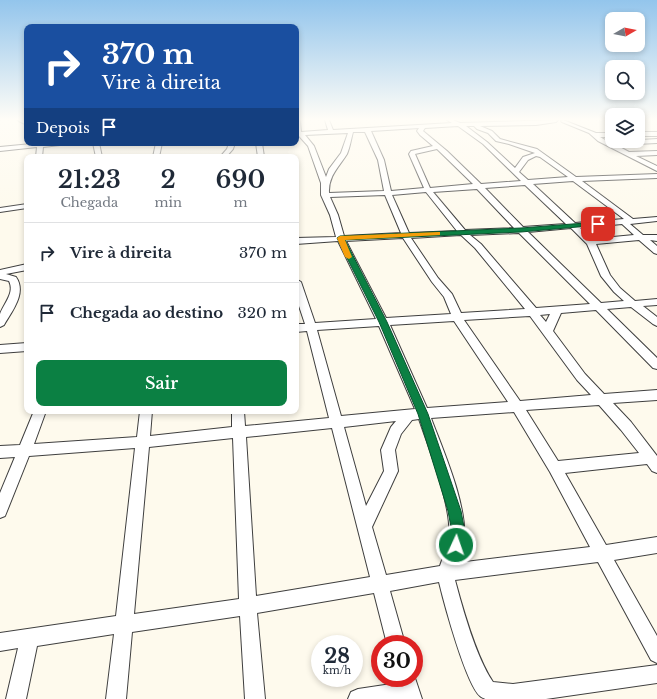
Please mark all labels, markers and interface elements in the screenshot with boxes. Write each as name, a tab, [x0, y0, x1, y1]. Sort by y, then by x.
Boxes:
north arrow	[605, 12, 645, 52]
map controls	[605, 12, 645, 148]
text: 370 m	[102, 37, 194, 72]
icon: right	[36, 40, 88, 92]
button: search	[605, 60, 645, 100]
text: Vire à direita	[102, 72, 221, 94]
button: layers	[605, 108, 645, 148]
icon: arrive	[98, 116, 120, 138]
text: Depois	[36, 118, 90, 137]
text: 21:23	[58, 165, 121, 194]
text: 2	[161, 165, 176, 194]
text: 690	[216, 165, 265, 194]
text: Chegada	[60, 194, 118, 211]
text: min	[155, 194, 182, 211]
text: m	[233, 194, 247, 211]
pin	[581, 207, 615, 241]
icon: arrive	[587, 213, 609, 235]
icon: right	[36, 242, 58, 264]
text: Vire à direita	[70, 243, 172, 262]
text: 370 m	[239, 243, 287, 262]
icon: arrive	[36, 302, 58, 324]
text: Chegada ao destino	[70, 303, 223, 322]
text: 320 m	[237, 303, 287, 322]
button: Sair	[36, 360, 287, 406]
position arrow	[435, 524, 477, 566]
speed limit sign: 30	[371, 635, 423, 687]
text: 28	[324, 644, 350, 668]
text: km/h	[323, 664, 351, 677]

